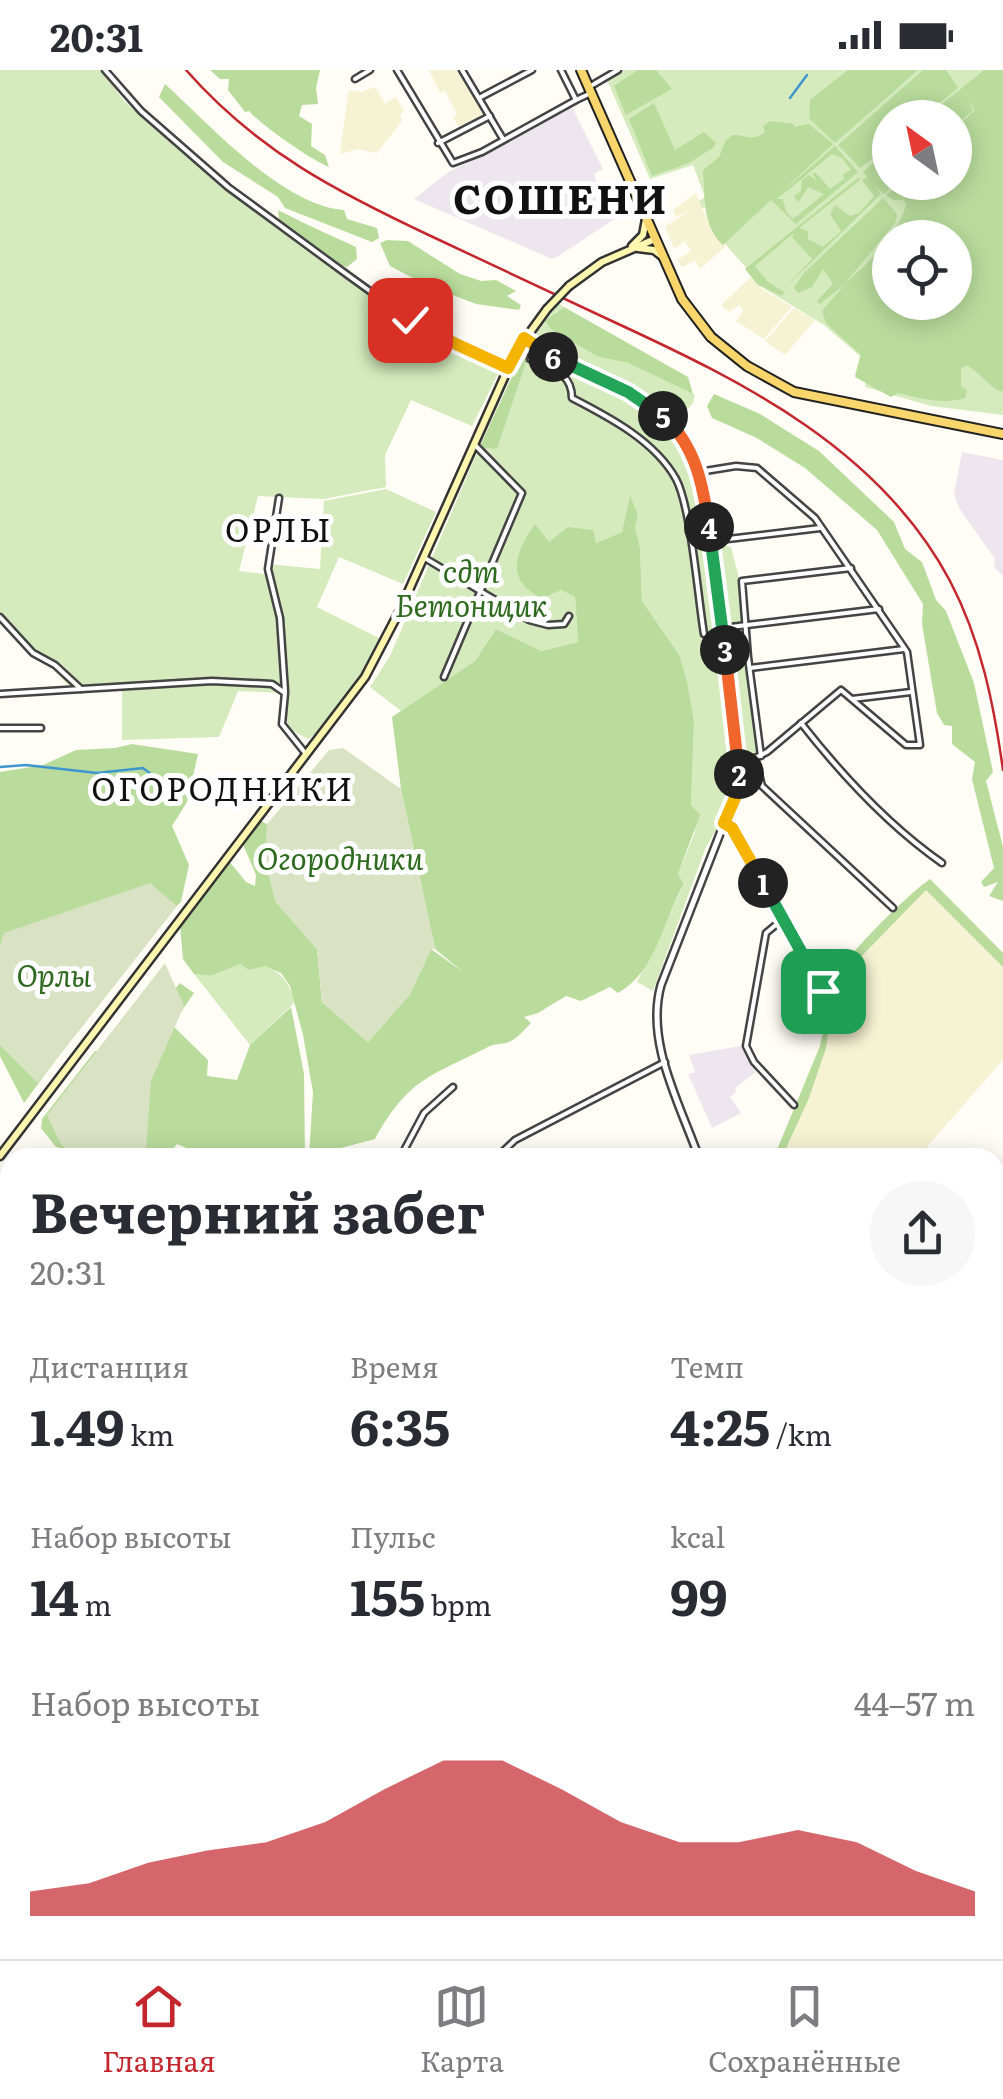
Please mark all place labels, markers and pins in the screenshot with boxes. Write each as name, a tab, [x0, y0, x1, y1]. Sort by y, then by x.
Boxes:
pin	[368, 278, 453, 363]
pin: 6	[528, 332, 578, 382]
pin: 5	[638, 391, 688, 441]
pin: 4	[684, 502, 734, 552]
pin: 3	[700, 625, 750, 675]
pin: 2	[714, 749, 764, 799]
pin: 1	[738, 858, 788, 908]
pin	[781, 949, 866, 1034]

